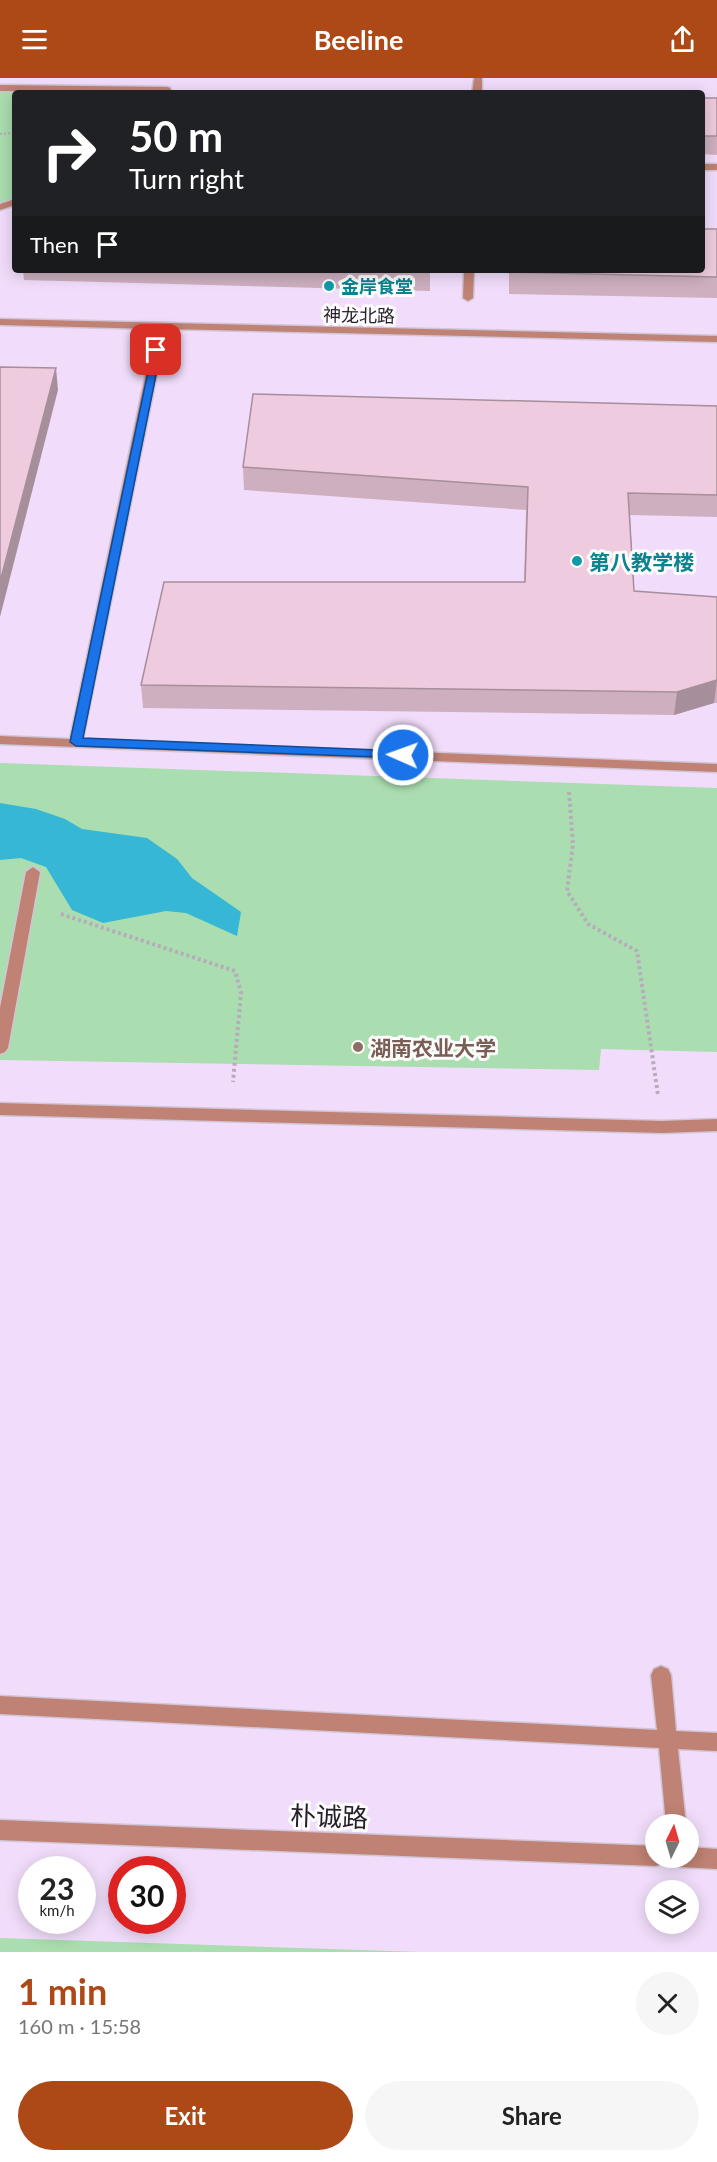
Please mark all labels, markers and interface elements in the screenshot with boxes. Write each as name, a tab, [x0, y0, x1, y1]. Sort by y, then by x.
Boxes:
icon: menu	[18, 23, 51, 56]
text: Beeline	[314, 23, 403, 56]
icon: share	[666, 23, 699, 56]
text: 50 m	[129, 111, 223, 161]
icon: right	[30, 114, 108, 192]
text: Turn right	[129, 162, 244, 195]
icon: arrive	[91, 228, 124, 261]
text: Then	[30, 231, 79, 258]
place label: 金岸食堂	[341, 275, 413, 297]
marker: 金岸食堂	[322, 279, 336, 293]
street label: 神龙北路	[323, 303, 395, 327]
pin	[130, 324, 181, 375]
icon: arrive	[139, 333, 172, 366]
place label: 第八教学楼	[589, 549, 694, 574]
marker: 第八教学楼	[570, 554, 584, 568]
position arrow	[371, 723, 435, 787]
place label: 湖南农业大学	[370, 1035, 496, 1060]
marker: 湖南农业大学	[351, 1040, 365, 1054]
street label: 朴诚路	[289, 1799, 369, 1833]
north arrow	[645, 1814, 699, 1868]
map controls	[645, 1814, 699, 1934]
speed limit sign: 30	[108, 1856, 186, 1934]
text: 23	[40, 1870, 74, 1906]
button: layers	[645, 1880, 699, 1934]
text: km/h	[39, 1901, 75, 1919]
text: 1 min	[18, 1969, 107, 2013]
button: close	[636, 1972, 699, 2035]
text: 160 m · 15:58	[18, 2014, 141, 2038]
button: Exit	[18, 2081, 353, 2150]
button: Share	[365, 2081, 699, 2150]

